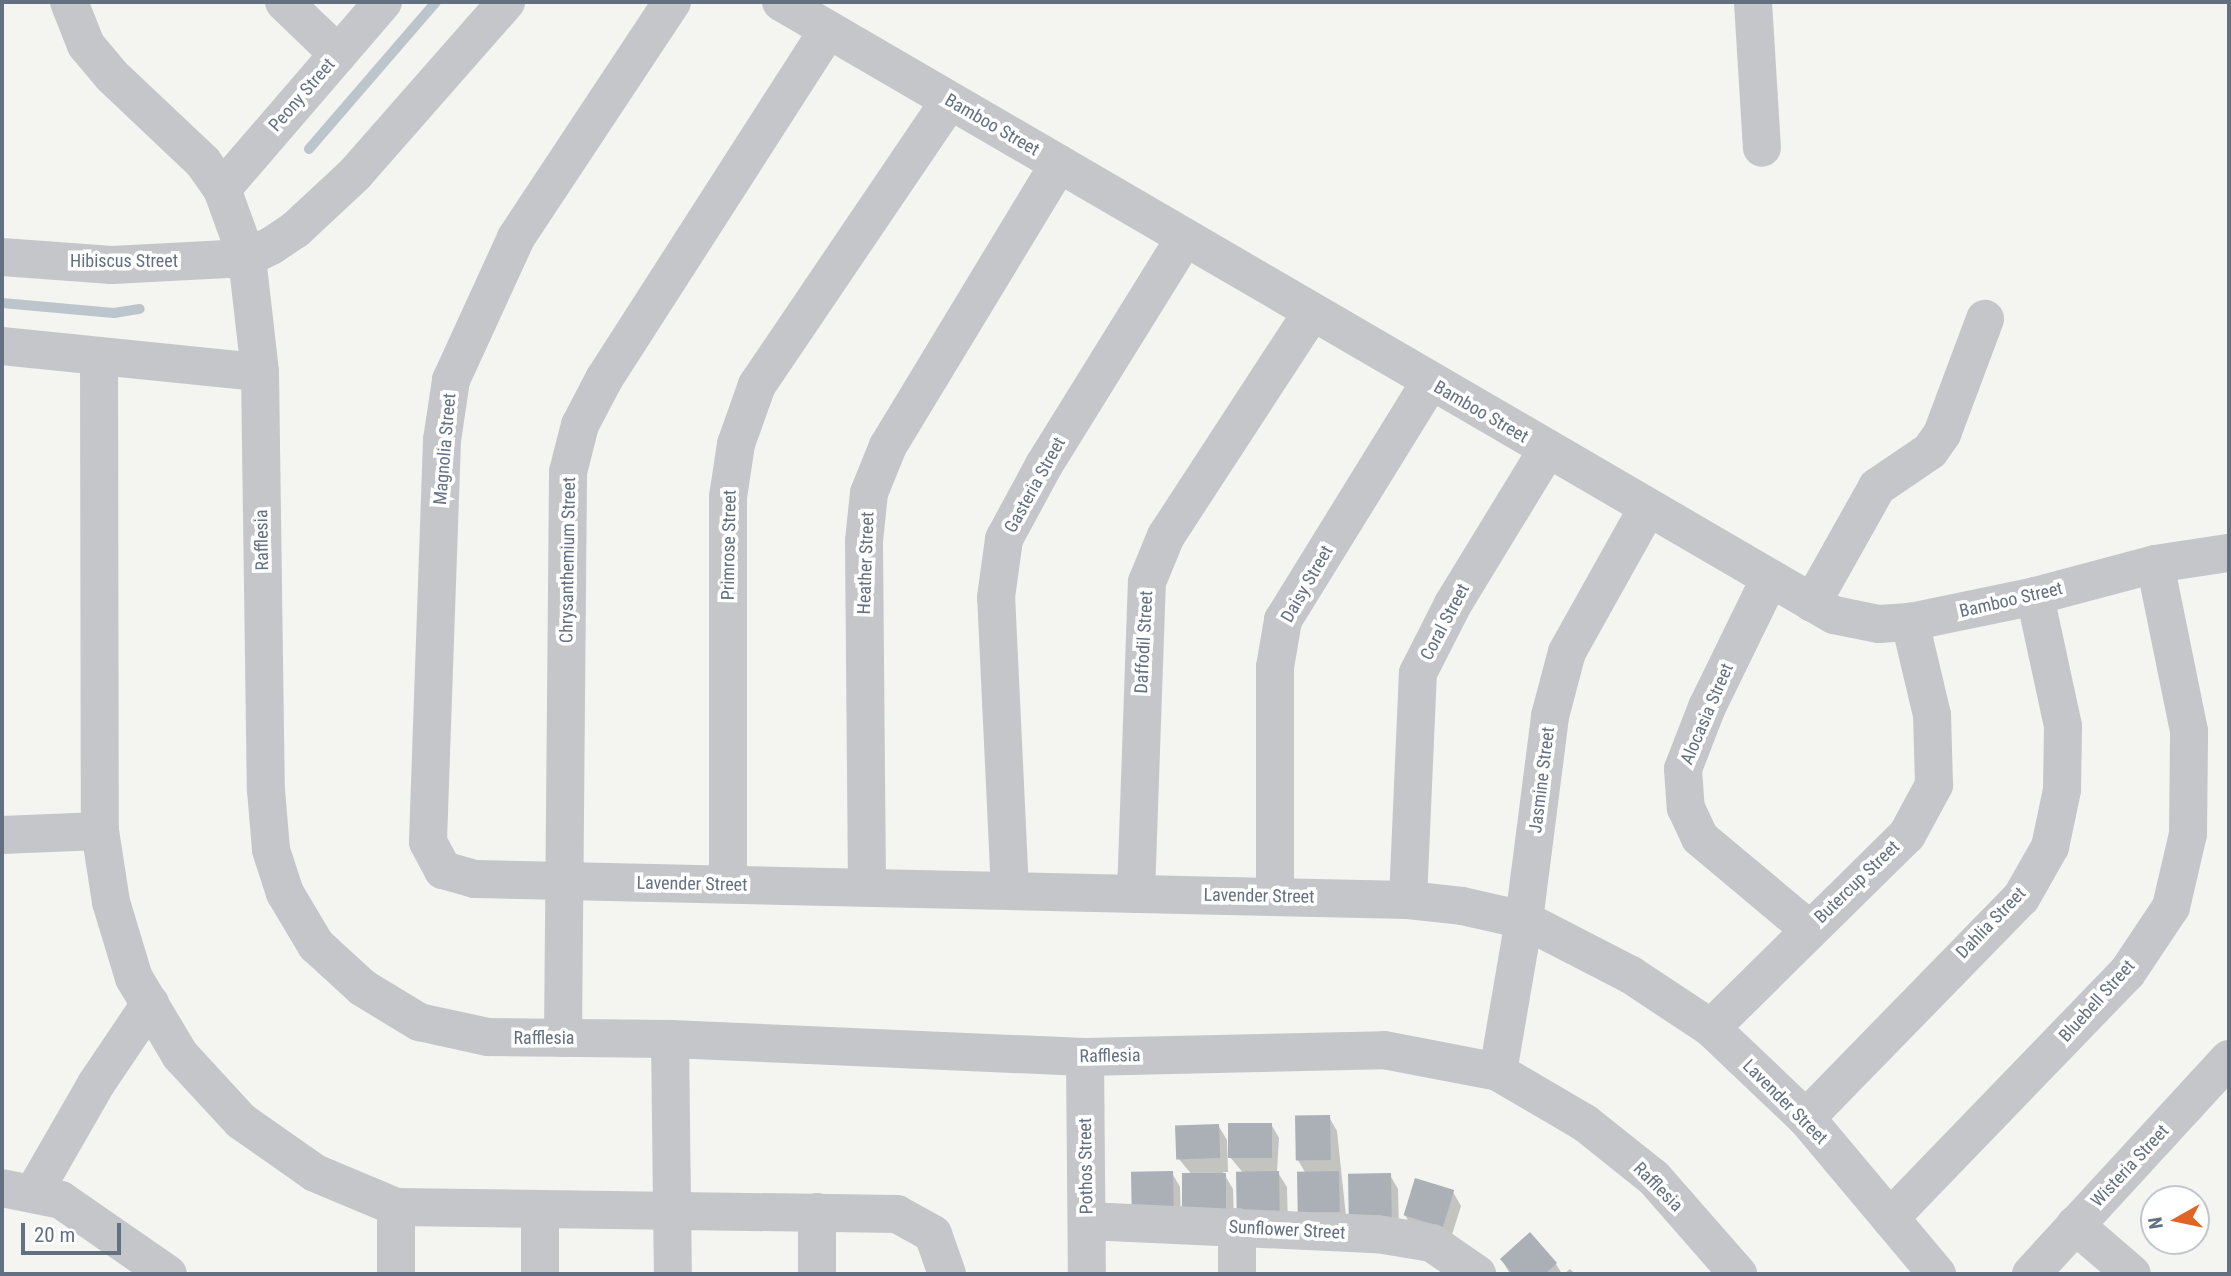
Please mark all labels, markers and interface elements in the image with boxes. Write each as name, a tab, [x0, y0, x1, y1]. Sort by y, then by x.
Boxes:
street label: Peony Street	[264, 54, 340, 136]
street label: Bamboo Street	[941, 89, 1043, 161]
street label: Hibiscus Street	[70, 250, 178, 272]
street label: Bamboo Street	[1430, 376, 1532, 448]
street label: Magnolia Street	[429, 392, 461, 506]
street label: Gasteria Street	[1000, 434, 1070, 536]
street label: Chrysanthemium Street	[556, 477, 580, 643]
street label: Primrose Street	[717, 490, 741, 600]
street label: Rafflesia	[251, 509, 273, 571]
street label: Heather Street	[853, 511, 879, 615]
street label: Daisy Street	[1276, 542, 1338, 626]
street label: Bamboo Street	[1957, 578, 2065, 622]
street label: Coral Street	[1416, 580, 1474, 664]
street label: Daffodil Street	[1131, 590, 1157, 694]
street label: Alocasia Street	[1676, 660, 1738, 768]
street label: Jasmine Street	[1525, 726, 1559, 834]
street label: Butercup Street	[1810, 836, 1904, 928]
street label: Lavender Street	[636, 872, 748, 896]
street label: Dahlia Street	[1952, 883, 2030, 963]
street label: Lavender Street	[1203, 884, 1315, 908]
street label: Bluebell Street	[2055, 956, 2139, 1046]
street label: Rafflesia	[514, 1027, 574, 1049]
street label: Rafflesia	[1079, 1045, 1141, 1067]
street label: Lavender Street	[1738, 1055, 1832, 1149]
street label: Pothos Street	[1074, 1118, 1098, 1214]
street label: Wisteria Street	[2087, 1120, 2173, 1212]
street label: Rafflesia	[1629, 1158, 1687, 1216]
north arrow	[2140, 1185, 2210, 1255]
scale bar	[24, 1210, 124, 1254]
street label: Sunflower Street	[1228, 1216, 1346, 1244]
text: N	[2143, 1216, 2168, 1231]
text: 20 m	[34, 1223, 75, 1247]

